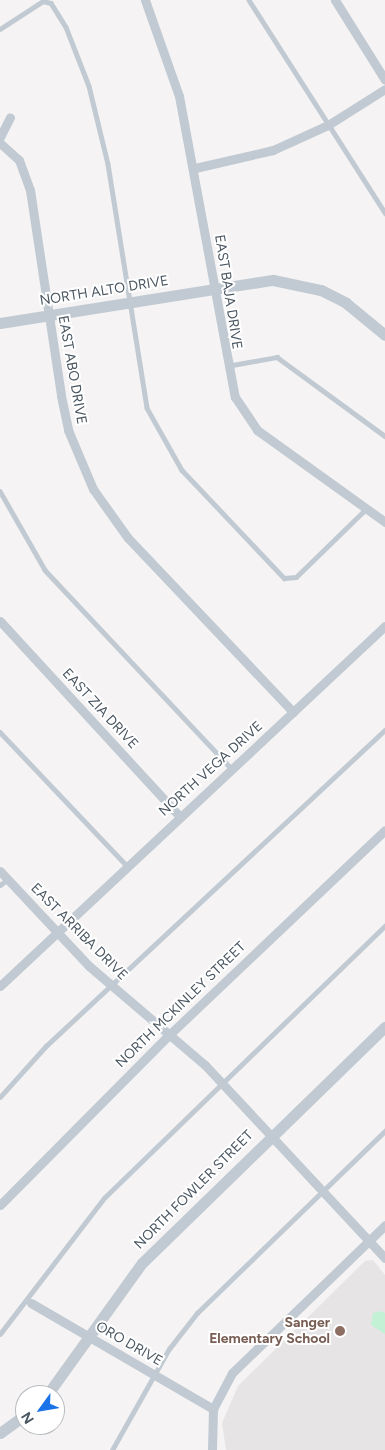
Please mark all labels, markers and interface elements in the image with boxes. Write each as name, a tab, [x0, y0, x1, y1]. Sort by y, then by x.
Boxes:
street label: EAST BAJA DRIVE	[211, 233, 245, 351]
street label: NORTH ALTO DRIVE	[38, 273, 170, 309]
street label: EAST ABO DRIVE	[54, 314, 90, 426]
street label: EAST ZIA DRIVE	[59, 665, 141, 753]
street label: NORTH VEGA DRIVE	[156, 718, 266, 820]
street label: EAST ARRIBA DRIVE	[27, 880, 131, 984]
street label: NORTH MCKINLEY STREET	[113, 938, 249, 1072]
street label: NORTH FOWLER STREET	[131, 1127, 257, 1253]
place label: Sanger Elementary School	[209, 1315, 330, 1348]
street label: ORO DRIVE	[93, 1318, 165, 1370]
marker: Sanger Elementary School	[334, 1325, 346, 1337]
north arrow	[15, 1385, 65, 1435]
text: N	[18, 1409, 38, 1427]

